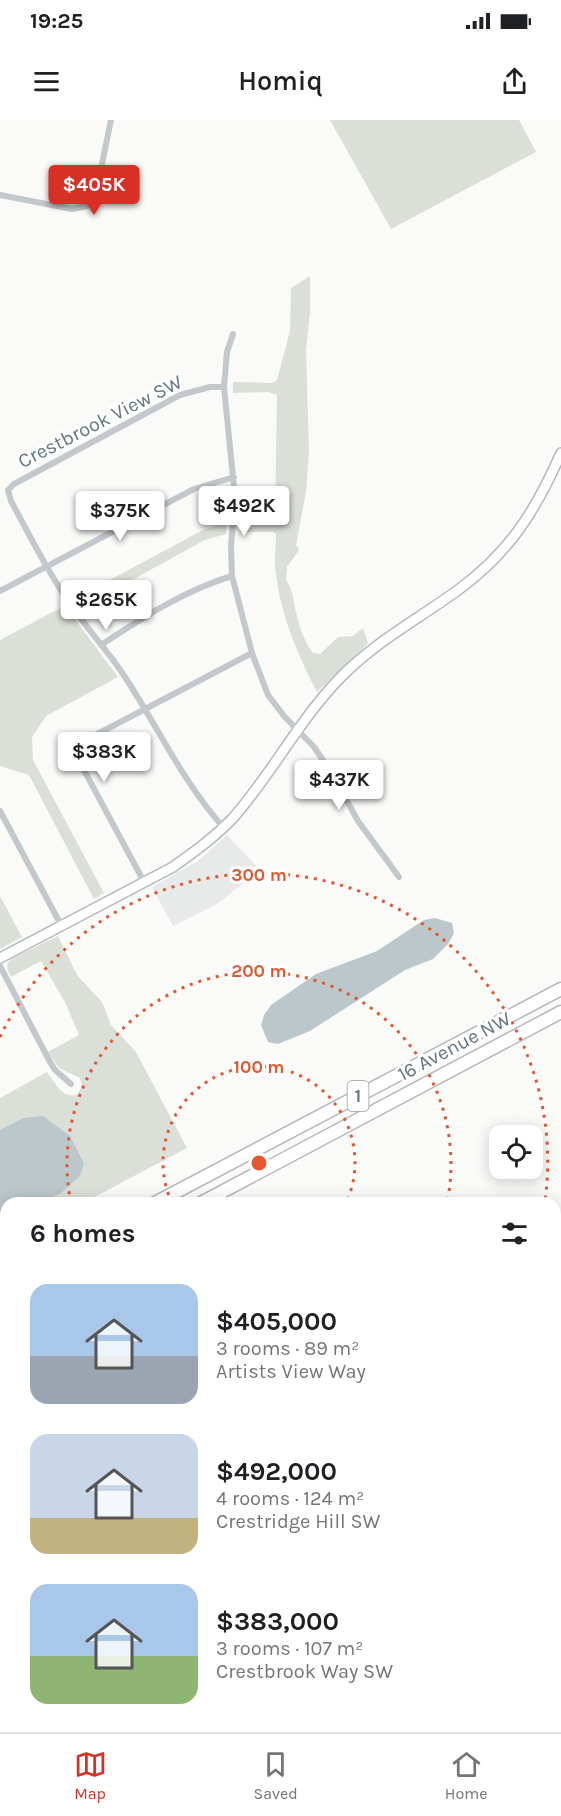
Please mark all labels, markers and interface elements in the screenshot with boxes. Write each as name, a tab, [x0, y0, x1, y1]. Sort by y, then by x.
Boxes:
text: 19:25	[30, 8, 83, 34]
icon: menu	[30, 65, 63, 98]
text: Homiq	[238, 65, 323, 97]
icon: share	[498, 65, 531, 98]
pin: $405K	[52, 165, 136, 216]
text: $405K	[62, 173, 126, 196]
street label: Crestbrook View SW	[14, 370, 186, 473]
pin: $492K	[202, 486, 286, 537]
pin: $375K	[78, 491, 162, 542]
text: $492K	[212, 494, 276, 517]
text: $375K	[90, 499, 150, 522]
pin: $265K	[64, 580, 148, 631]
text: $265K	[75, 588, 137, 611]
pin: $383K	[62, 732, 146, 783]
text: $383K	[72, 740, 136, 763]
pin: $437K	[297, 760, 381, 811]
text: $437K	[308, 768, 370, 791]
text: 300 m	[231, 864, 287, 886]
text: 200 m	[231, 960, 287, 982]
street label: 16 Avenue NW	[394, 1007, 515, 1086]
text: 100 m	[234, 1056, 284, 1078]
road number: 1	[348, 1081, 368, 1111]
map controls	[489, 1125, 543, 1179]
button: locate	[489, 1125, 543, 1179]
centre of rings	[249, 1153, 269, 1173]
icon: filters	[498, 1217, 531, 1250]
text: 6 homes	[30, 1218, 135, 1249]
text: $405,000	[216, 1306, 337, 1337]
icon: home	[78, 1308, 150, 1380]
text: 3 rooms · 89 m²	[216, 1337, 359, 1360]
text: Artists View Way	[216, 1360, 366, 1383]
text: $492,000	[216, 1456, 337, 1487]
icon: home	[78, 1458, 150, 1530]
text: 4 rooms · 124 m²	[216, 1487, 364, 1510]
text: Crestridge Hill SW	[216, 1510, 380, 1533]
text: $383,000	[216, 1606, 339, 1637]
icon: home	[78, 1608, 150, 1680]
text: 3 rooms · 107 m²	[216, 1637, 363, 1660]
text: Crestbrook Way SW	[216, 1660, 393, 1683]
tab: Map	[74, 1748, 107, 1803]
tab: Saved	[254, 1748, 298, 1803]
tab: Home	[445, 1748, 487, 1803]

